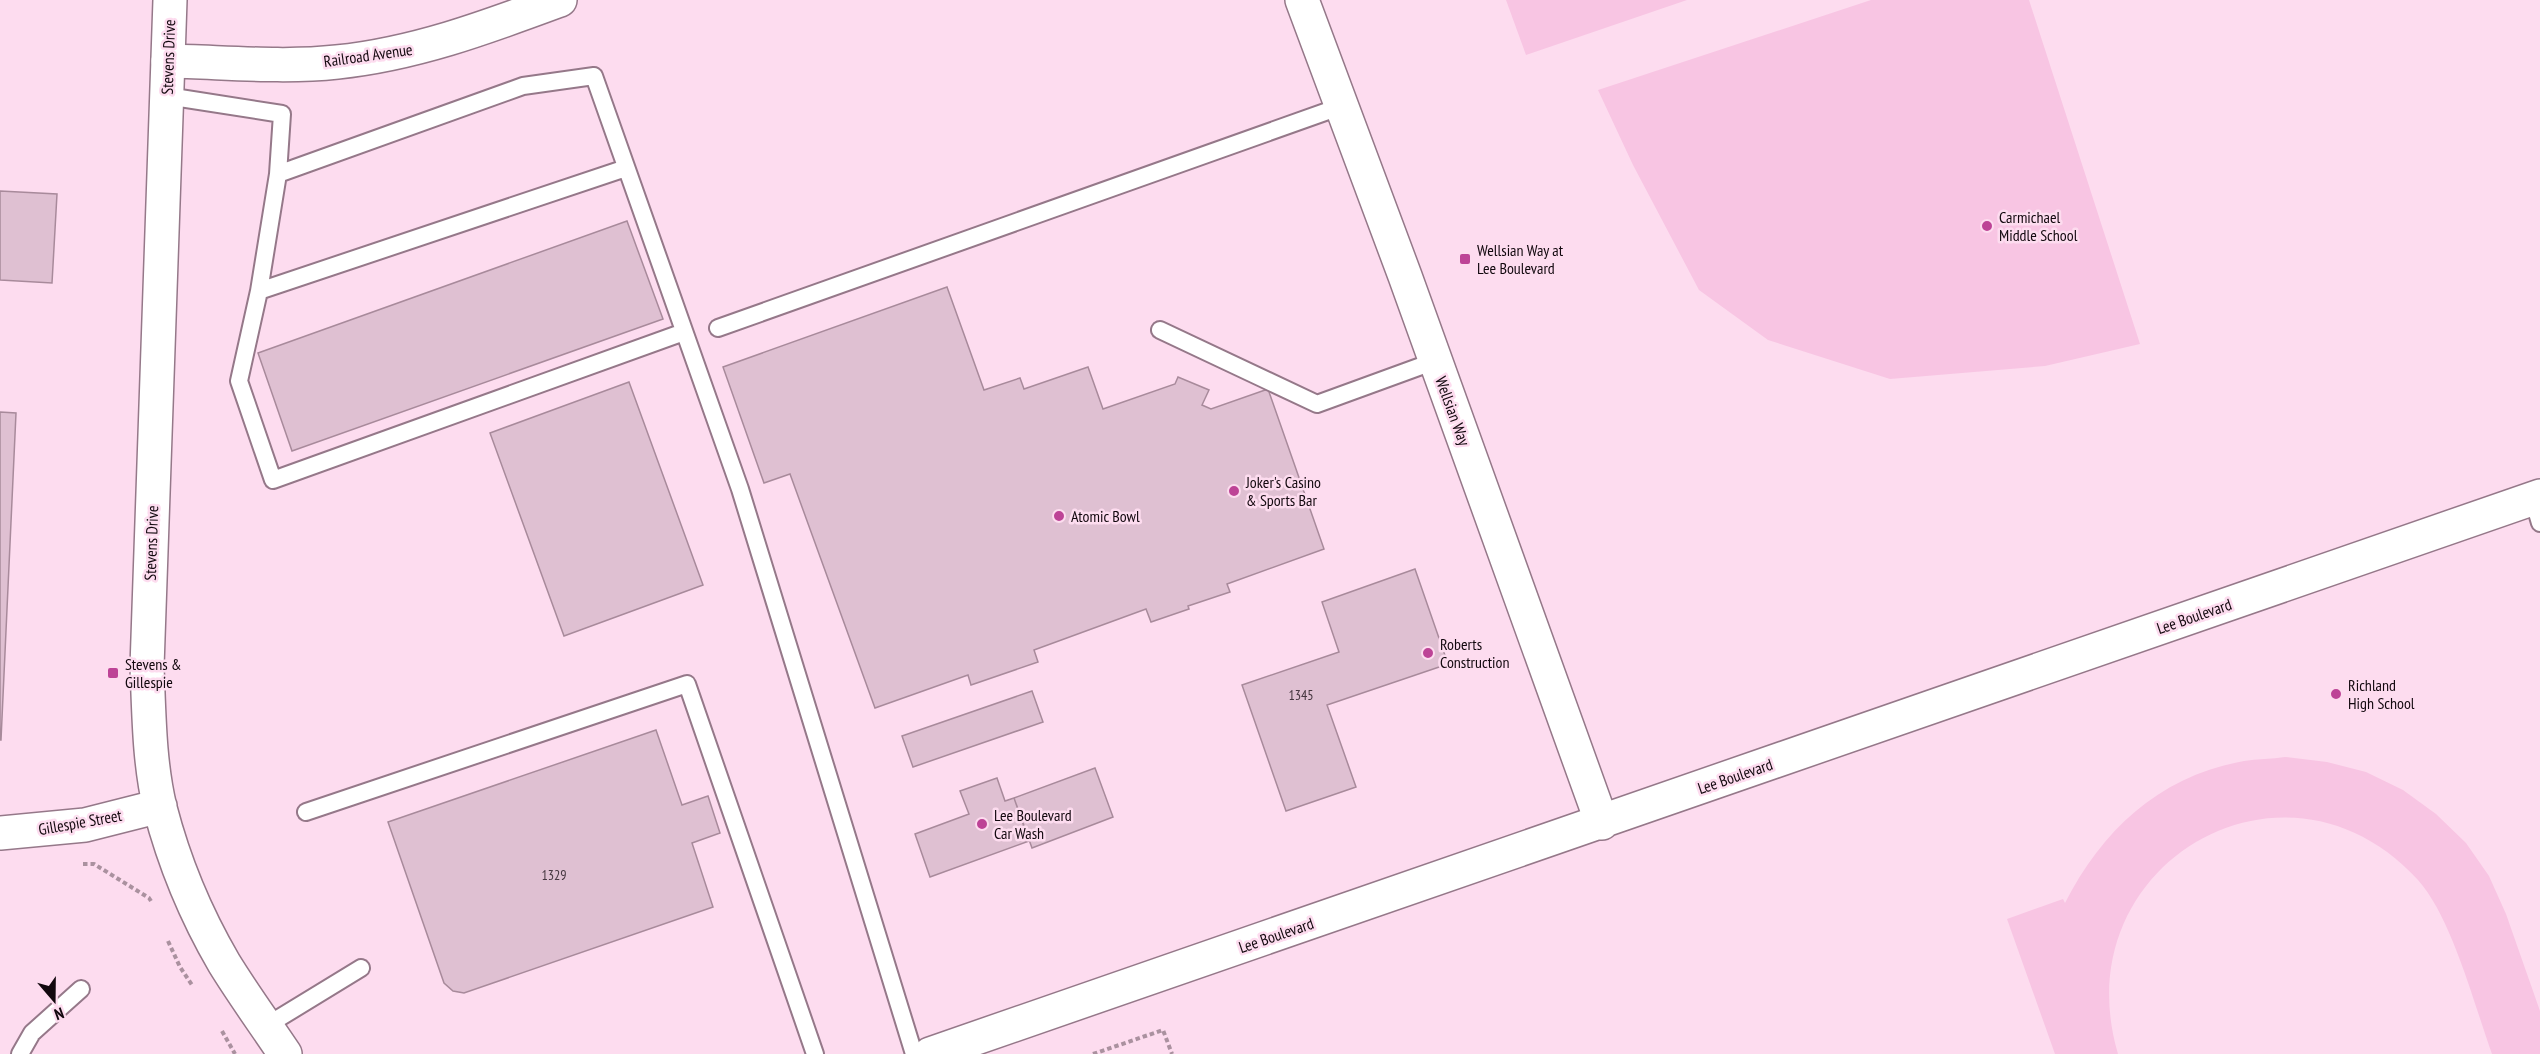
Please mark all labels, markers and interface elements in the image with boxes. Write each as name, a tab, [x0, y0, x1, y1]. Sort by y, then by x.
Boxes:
street label: Stevens Drive	[157, 19, 179, 95]
street label: Railroad Avenue	[322, 39, 414, 71]
place label: Carmichael Middle School	[1999, 207, 2078, 245]
marker: Carmichael Middle School	[1980, 219, 1994, 233]
place label: Wellsian Way at Lee Boulevard	[1477, 240, 1564, 278]
marker: Wellsian Way at Lee Boulevard	[1458, 252, 1472, 266]
street label: Wellsian Way	[1431, 374, 1475, 448]
place label: Joker's Casino & Sports Bar	[1245, 472, 1321, 510]
marker: Joker's Casino & Sports Bar	[1227, 484, 1241, 498]
street label: Stevens Drive	[140, 505, 162, 581]
place label: Atomic Bowl	[1071, 506, 1140, 526]
marker: Atomic Bowl	[1052, 509, 1066, 523]
street label: Lee Boulevard	[2154, 594, 2234, 638]
place label: Roberts Construction	[1440, 634, 1509, 672]
marker: Roberts Construction	[1421, 646, 1435, 660]
place label: Stevens & Gillespie	[125, 654, 182, 692]
marker: Stevens & Gillespie	[106, 666, 120, 680]
place label: Richland High School	[2348, 675, 2415, 713]
house number: 1345	[1288, 686, 1314, 704]
marker: Richland High School	[2329, 687, 2343, 701]
street label: Lee Boulevard	[1695, 754, 1775, 798]
street label: Gillespie Street	[37, 805, 124, 839]
place label: Lee Boulevard Car Wash	[994, 805, 1072, 843]
marker: Lee Boulevard Car Wash	[975, 817, 989, 831]
house number: 1329	[541, 866, 567, 884]
street label: Lee Boulevard	[1236, 913, 1316, 957]
north arrow	[24, 970, 84, 1030]
text: N	[52, 1003, 67, 1025]

